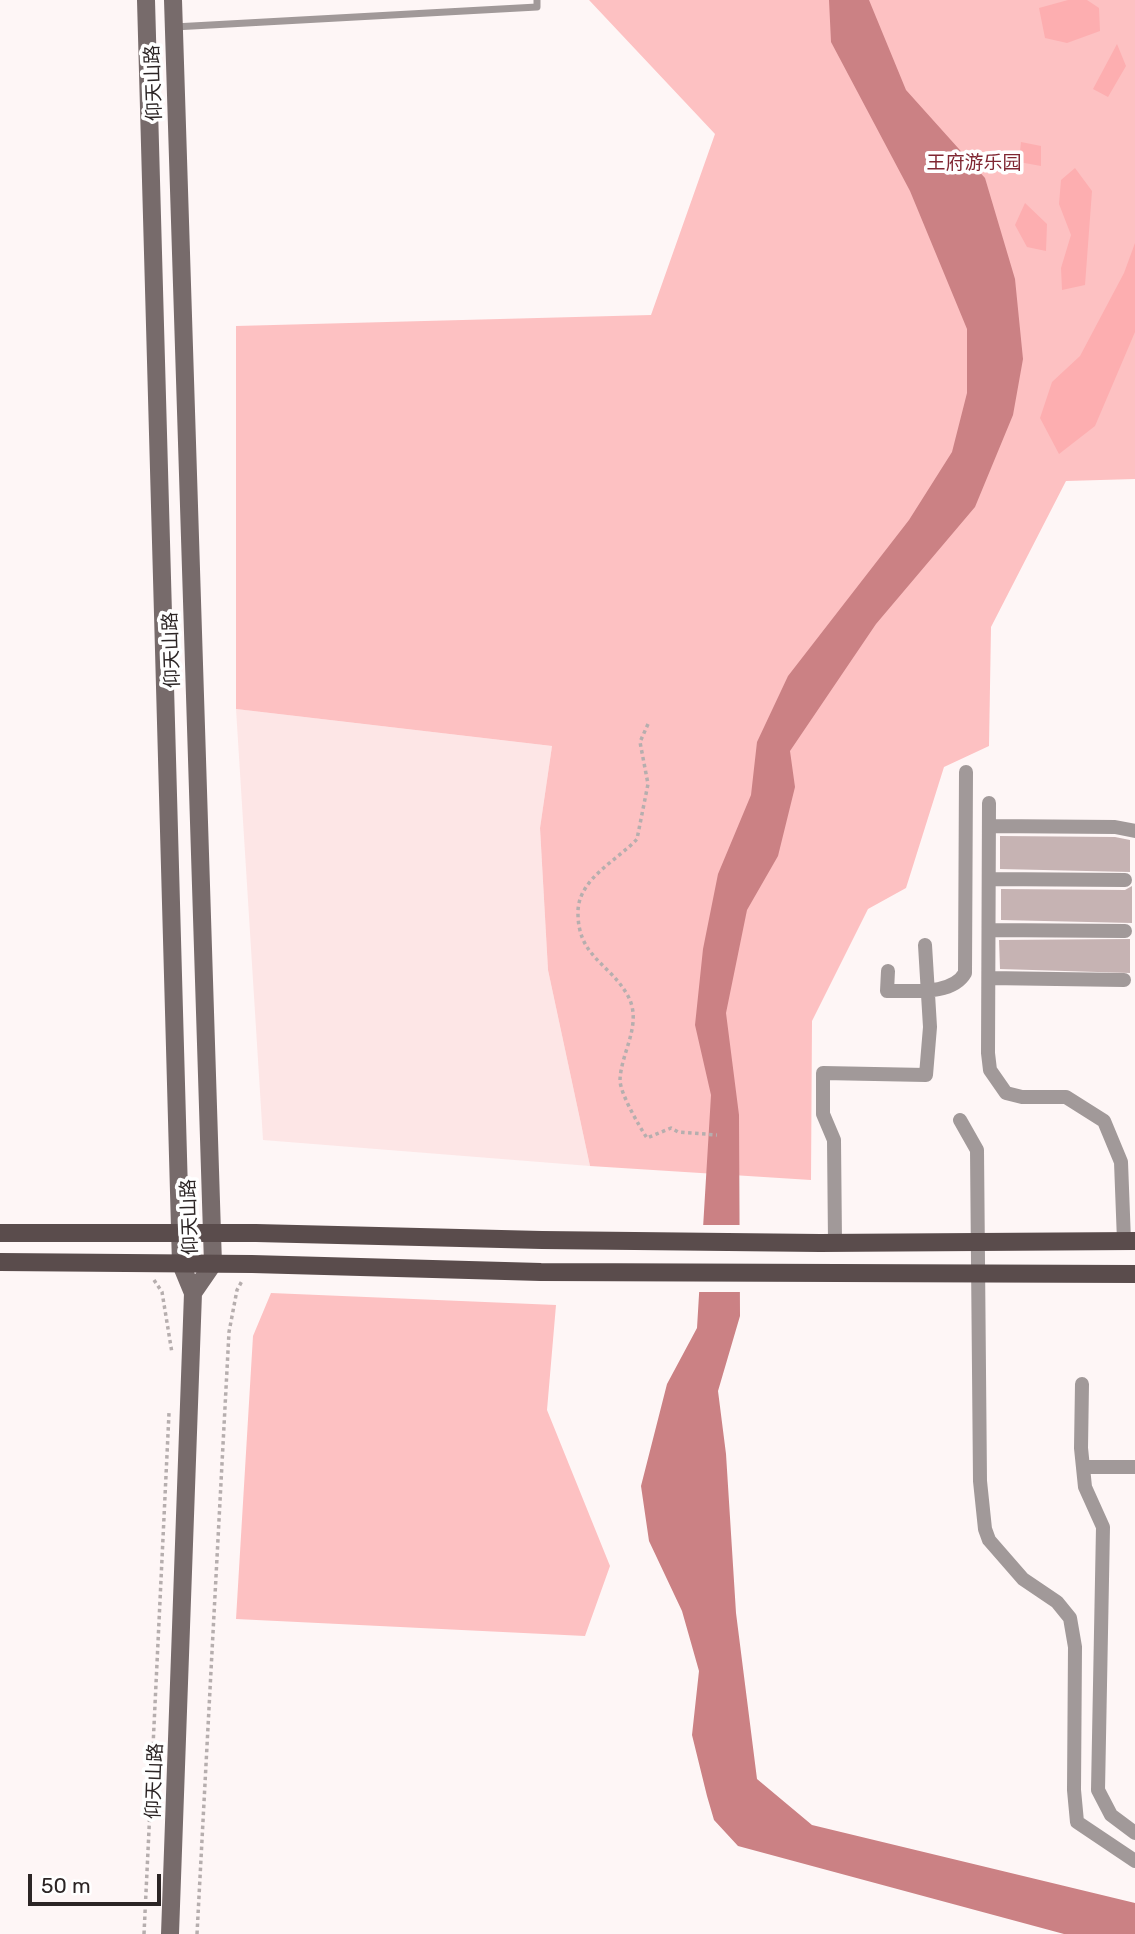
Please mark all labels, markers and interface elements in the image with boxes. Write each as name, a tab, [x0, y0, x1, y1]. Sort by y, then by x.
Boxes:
street label: 仰天山路	[141, 45, 167, 121]
park label: 王府游乐园	[927, 153, 1021, 175]
street label: 仰天山路	[159, 612, 185, 688]
street label: 仰天山路	[177, 1179, 203, 1255]
street label: 仰天山路	[142, 1743, 168, 1819]
scale bar	[32, 1860, 164, 1904]
text: 50 m	[41, 1873, 91, 1898]

